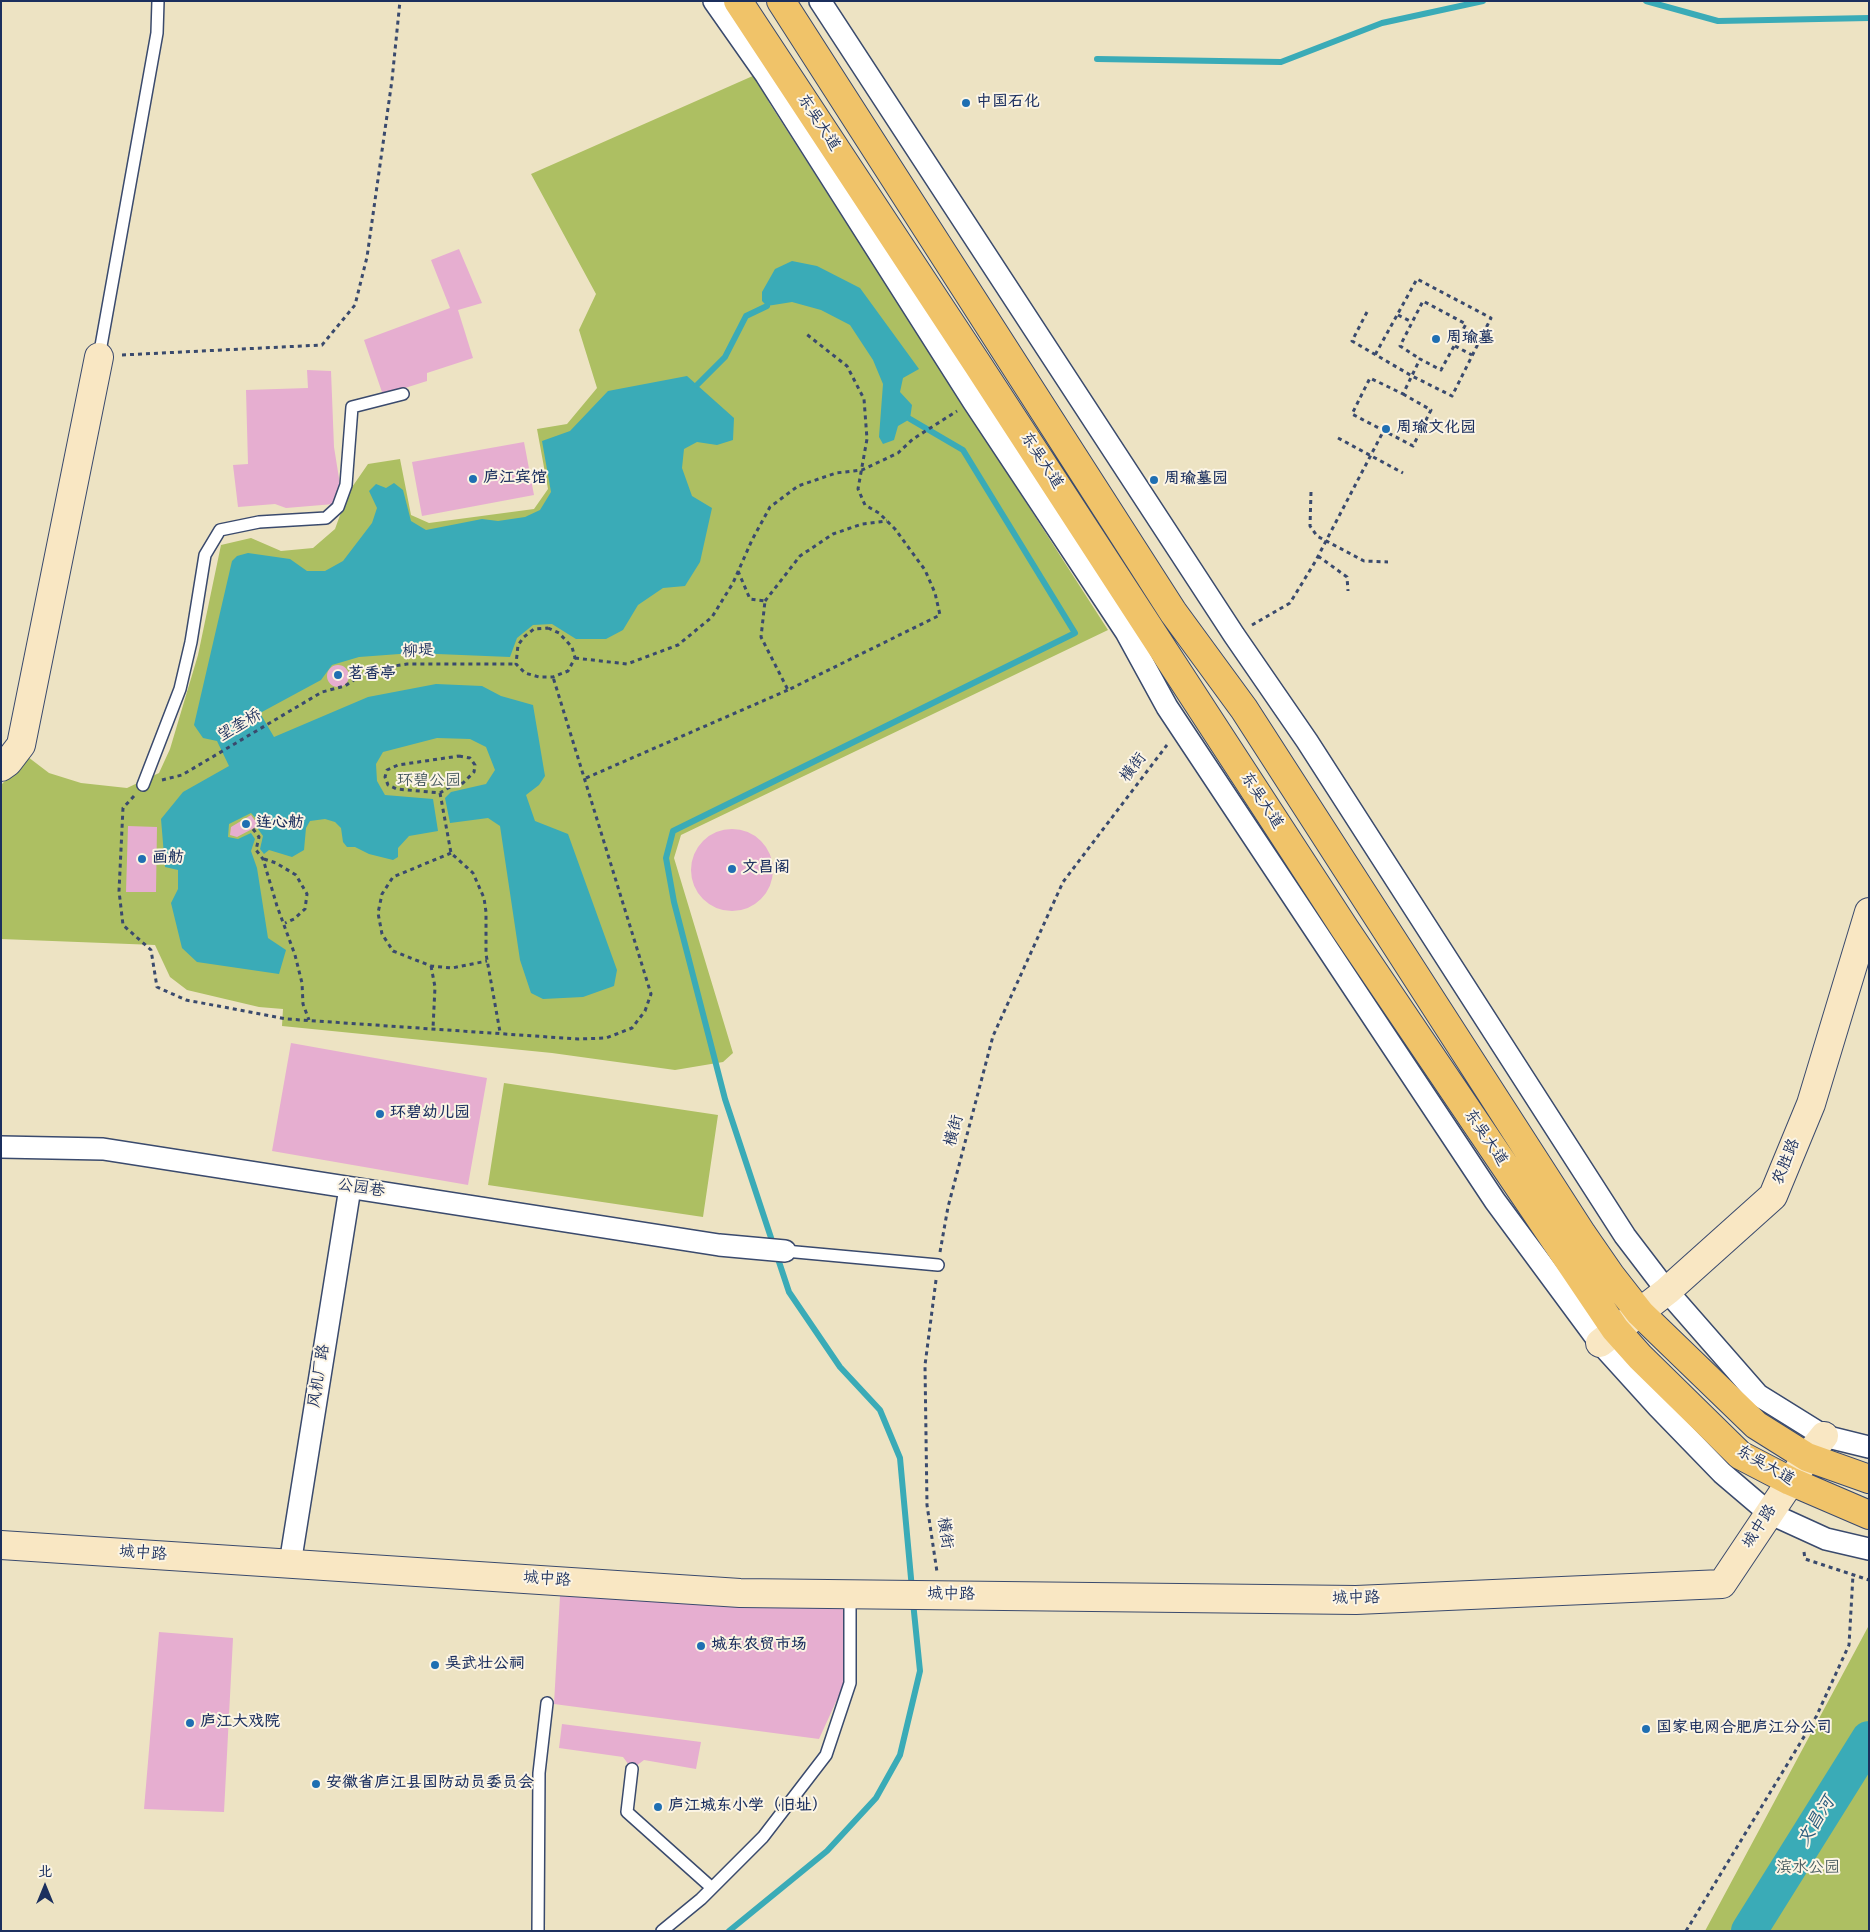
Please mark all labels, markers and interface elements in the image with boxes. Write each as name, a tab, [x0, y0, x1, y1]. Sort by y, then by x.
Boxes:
street label: 东吴大道	[793, 91, 843, 155]
place label: 中国石化	[976, 93, 1040, 113]
marker: 中国石化	[960, 97, 972, 109]
place label: 周瑜墓	[1446, 329, 1494, 349]
marker: 周瑜墓	[1430, 333, 1442, 345]
place label: 周瑜文化园	[1396, 419, 1476, 439]
marker: 周瑜文化园	[1380, 423, 1392, 435]
street label: 东吴大道	[1016, 429, 1066, 493]
place label: 庐江宾馆	[483, 469, 547, 489]
place label: 周瑜墓园	[1164, 470, 1228, 490]
marker: 庐江宾馆	[467, 473, 479, 485]
marker: 周瑜墓园	[1148, 474, 1160, 486]
street label: 柳堤	[402, 642, 434, 662]
place label: 茗香亭	[348, 665, 396, 685]
marker: 茗香亭	[332, 669, 344, 681]
street label: 望奎桥	[214, 706, 266, 746]
street label: 横街	[1117, 749, 1151, 787]
street label: 东吴大道	[1236, 769, 1286, 833]
park label: 环碧公园	[397, 772, 461, 792]
place label: 连心舫	[256, 814, 304, 834]
marker: 连心舫	[240, 818, 252, 830]
place label: 画舫	[152, 849, 184, 869]
marker: 画舫	[136, 853, 148, 865]
place label: 文昌阁	[742, 859, 790, 879]
marker: 文昌阁	[726, 863, 738, 875]
place label: 环碧幼儿园	[390, 1104, 470, 1124]
street label: 东吴大道	[1459, 1106, 1511, 1170]
marker: 环碧幼儿园	[374, 1108, 386, 1120]
street label: 横街	[942, 1113, 968, 1149]
street label: 农胜路	[1769, 1136, 1805, 1188]
street label: 公园巷	[336, 1176, 386, 1202]
street label: 风机厂路	[306, 1343, 334, 1409]
street label: 东吴大道	[1732, 1442, 1798, 1490]
street label: 城中路	[1739, 1502, 1781, 1552]
street label: 横街	[932, 1516, 956, 1550]
street label: 城中路	[118, 1543, 168, 1565]
street label: 城中路	[522, 1569, 572, 1591]
street label: 城中路	[927, 1585, 975, 1605]
street label: 城中路	[1332, 1589, 1380, 1609]
place label: 城东农贸市场	[711, 1636, 807, 1656]
marker: 城东农贸市场	[695, 1640, 707, 1652]
place label: 吴武壮公祠	[445, 1655, 525, 1675]
marker: 吴武壮公祠	[429, 1659, 441, 1671]
place label: 庐江大戏院	[200, 1713, 280, 1733]
marker: 庐江大戏院	[184, 1717, 196, 1729]
place label: 国家电网合肥庐江分公司	[1656, 1719, 1832, 1739]
marker: 国家电网合肥庐江分公司	[1640, 1723, 1652, 1735]
place label: 安徽省庐江县国防动员委员会	[326, 1774, 534, 1794]
marker: 安徽省庐江县国防动员委员会	[310, 1778, 322, 1790]
water label: 文昌河	[1794, 1793, 1840, 1851]
place label: 庐江城东小学（旧址）	[668, 1797, 828, 1817]
marker: 庐江城东小学（旧址）	[652, 1801, 664, 1813]
park label: 滨水公园	[1776, 1859, 1840, 1879]
north arrow	[20, 1862, 70, 1912]
text: 北	[38, 1862, 52, 1882]

